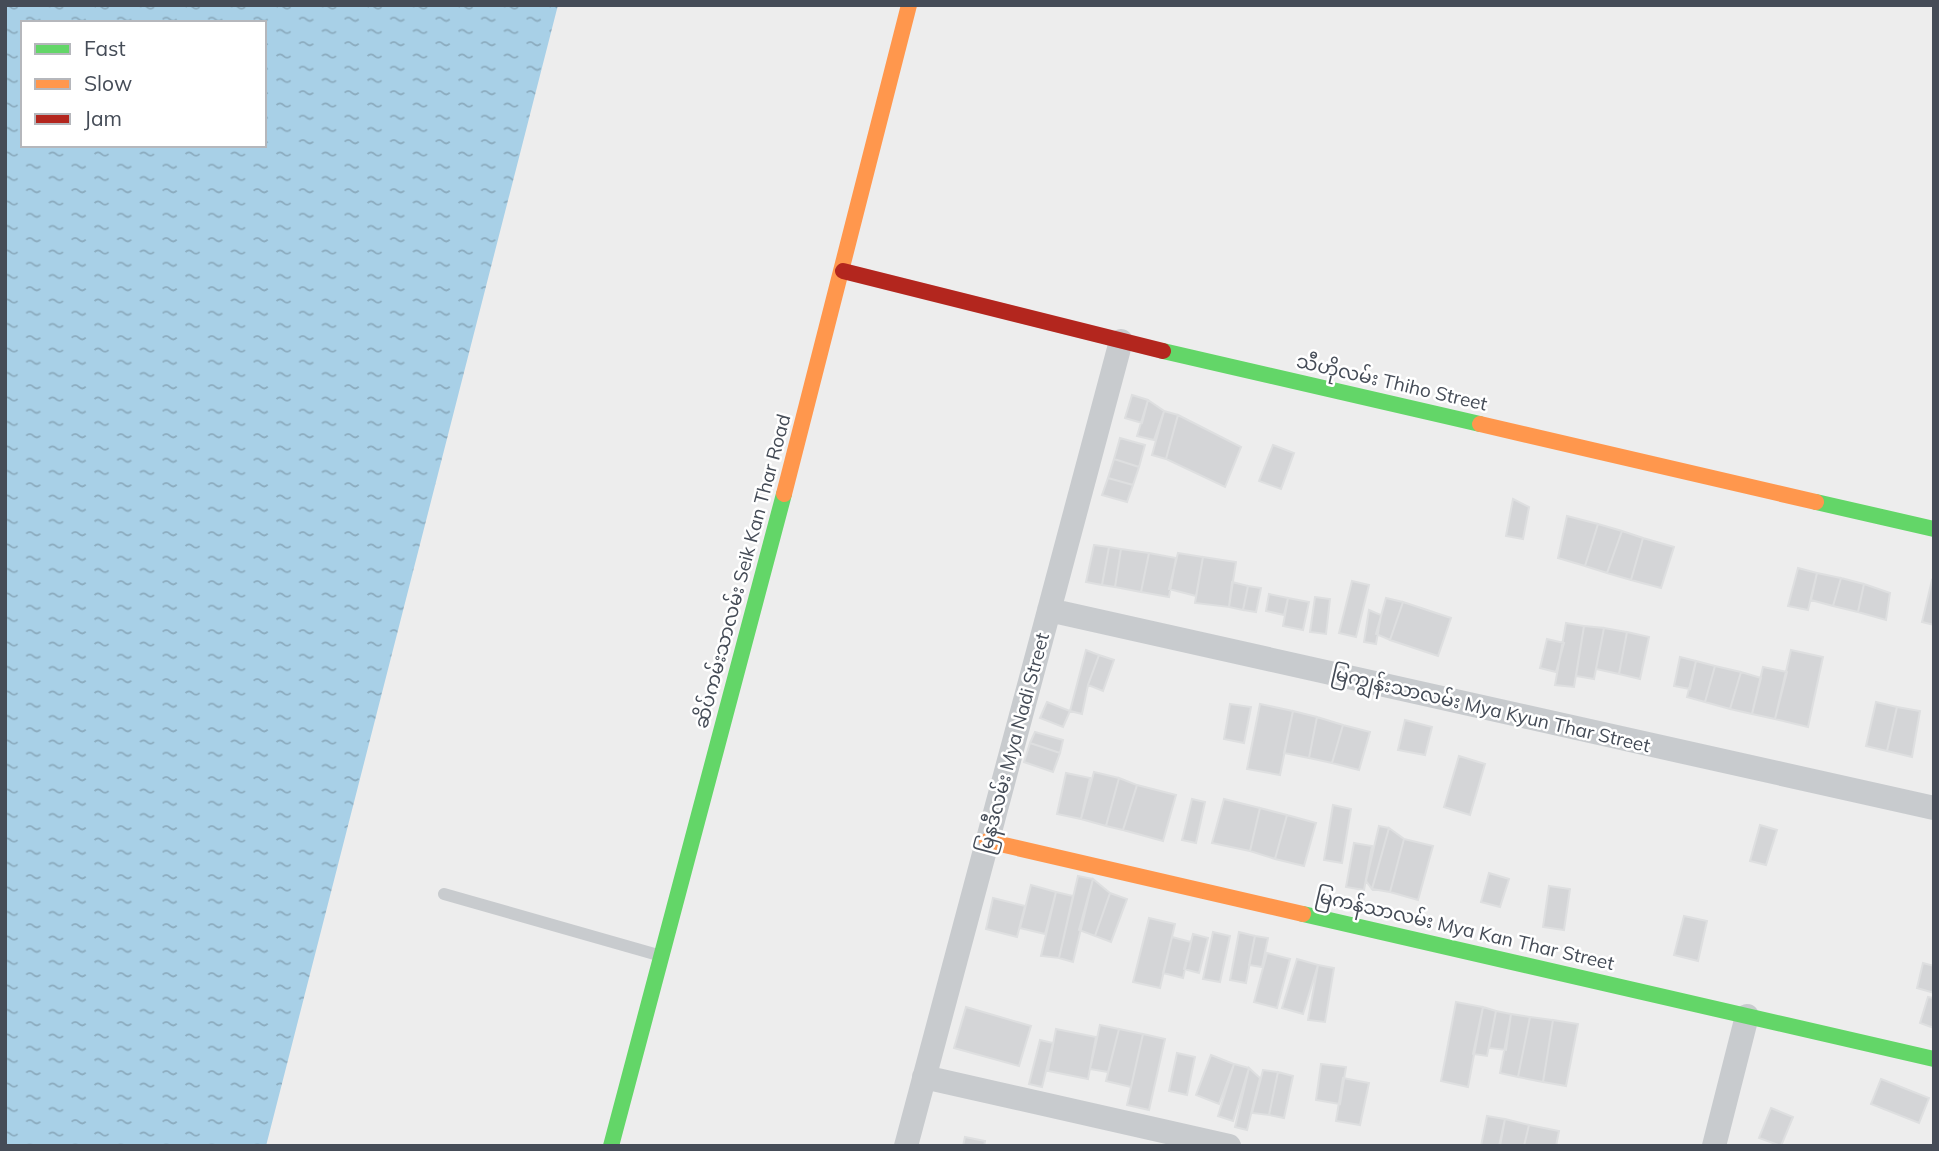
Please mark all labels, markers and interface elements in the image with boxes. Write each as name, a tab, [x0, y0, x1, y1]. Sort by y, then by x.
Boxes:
legend	[21, 21, 266, 147]
text: Fast	[84, 35, 126, 61]
text: Slow	[84, 70, 132, 96]
text: Jam	[84, 105, 122, 131]
street label: သီဟိုလမ်း Thiho Street	[1293, 346, 1491, 421]
street label: ဆိပ်ကမ်းသာလမ်း Seik Kan Thar Road	[687, 411, 796, 731]
street label: မြနဒီလမ်း Mya Nadi Street	[970, 629, 1058, 857]
street label: မြကျွန်းသာလမ်း Mya Kyun Thar Street	[1328, 659, 1653, 763]
street label: မြကန်သာလမ်း Mya Kan Thar Street	[1312, 881, 1617, 979]

